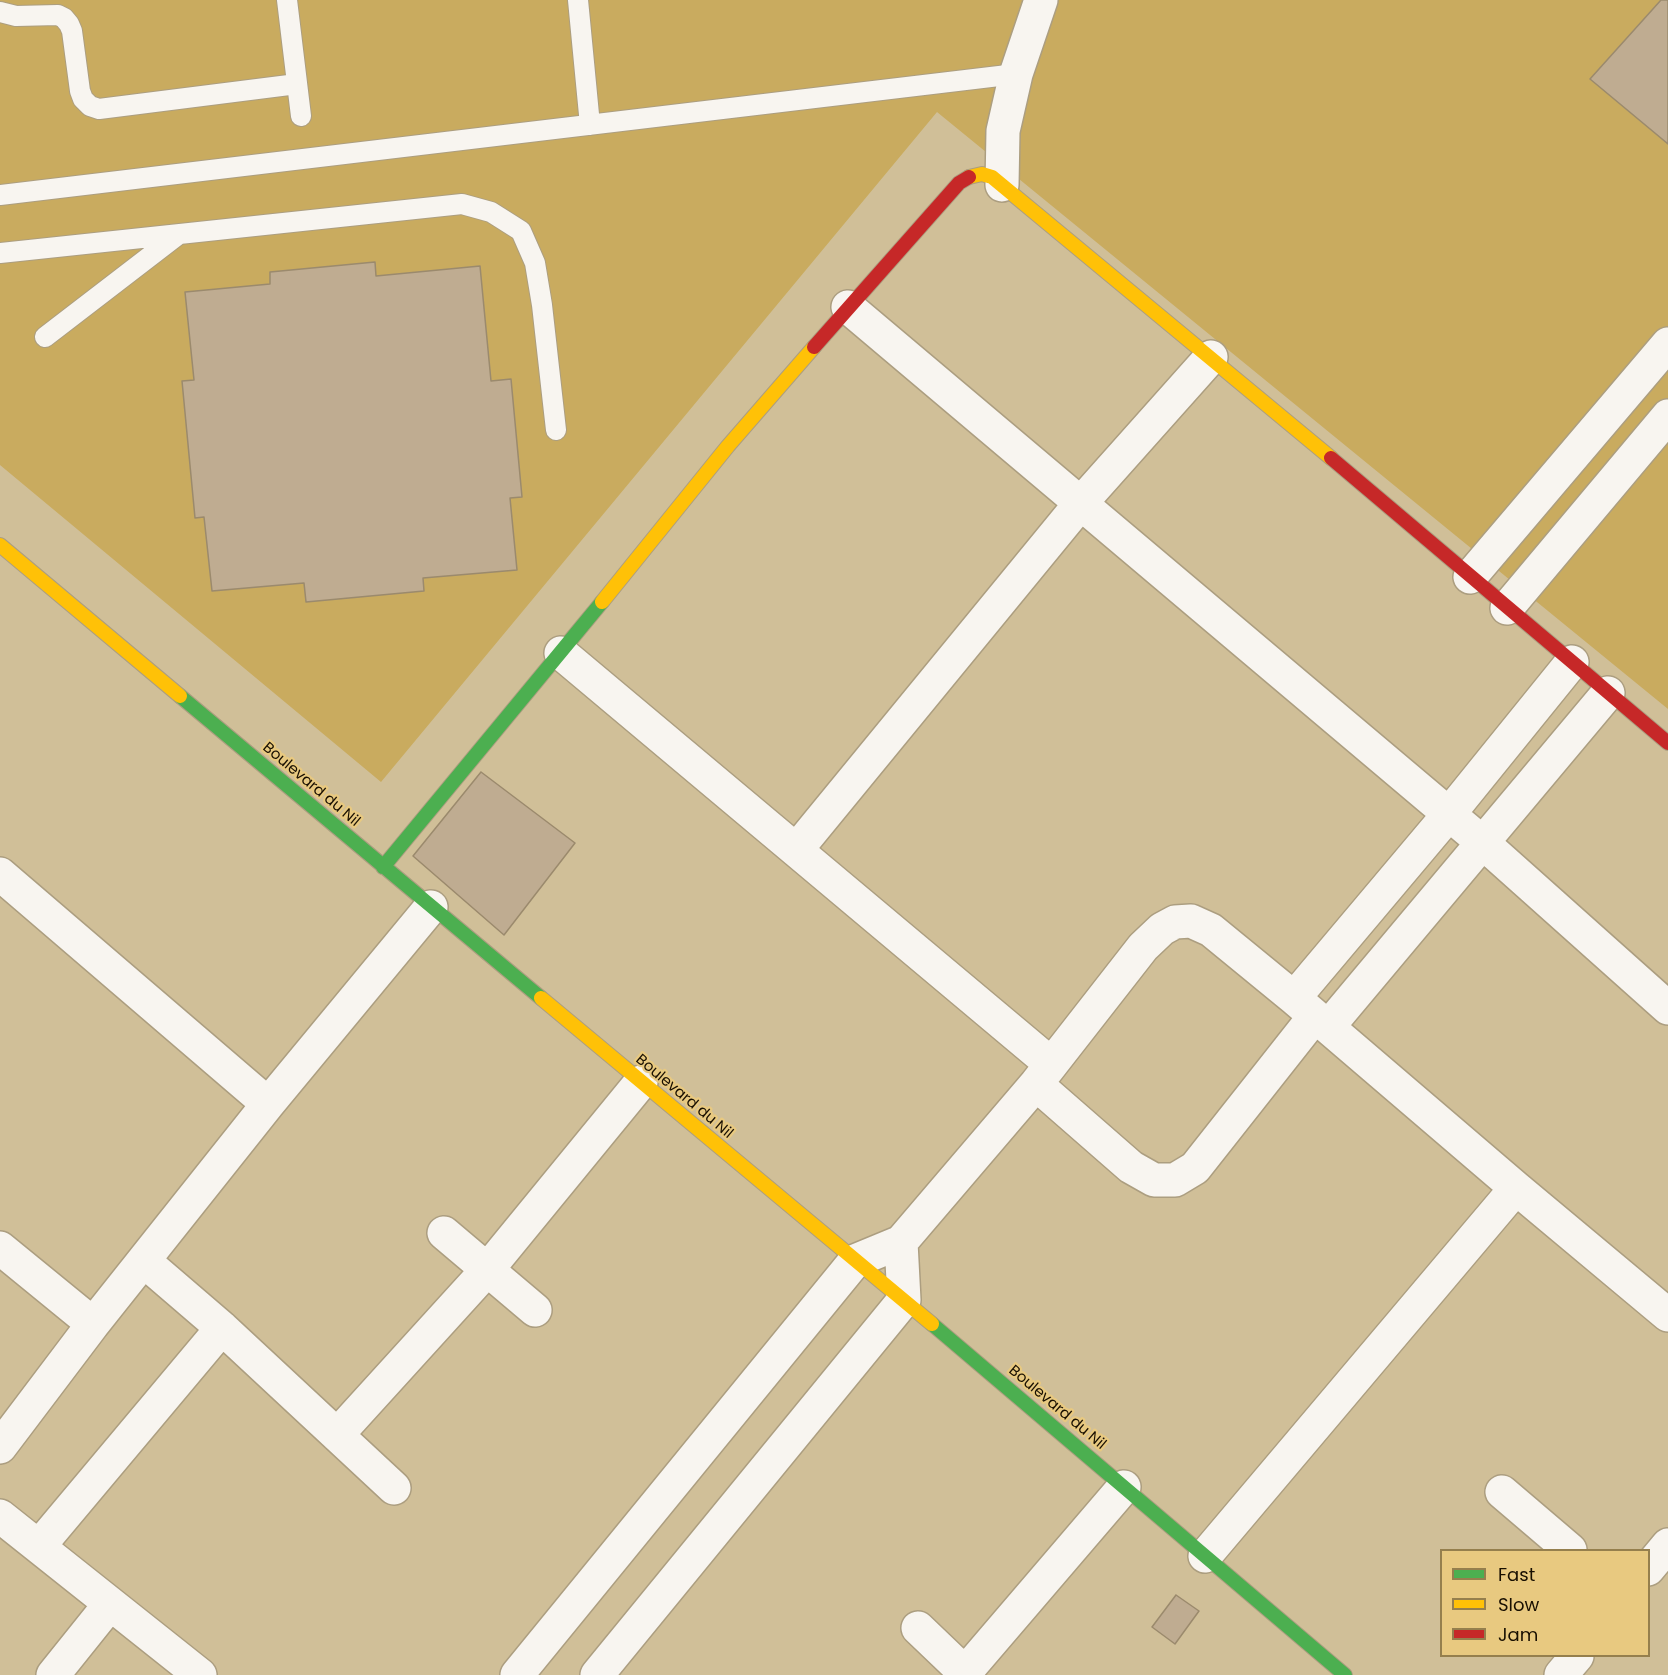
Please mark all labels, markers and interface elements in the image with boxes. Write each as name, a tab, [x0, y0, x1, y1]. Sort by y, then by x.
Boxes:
street label: Boulevard du Nil	[259, 739, 363, 831]
street label: Boulevard du Nil	[632, 1051, 736, 1143]
street label: Boulevard du Nil	[1005, 1362, 1109, 1454]
legend	[1440, 1549, 1650, 1657]
text: Fast	[1498, 1562, 1535, 1587]
text: Slow	[1498, 1592, 1539, 1617]
text: Jam	[1498, 1622, 1538, 1647]

